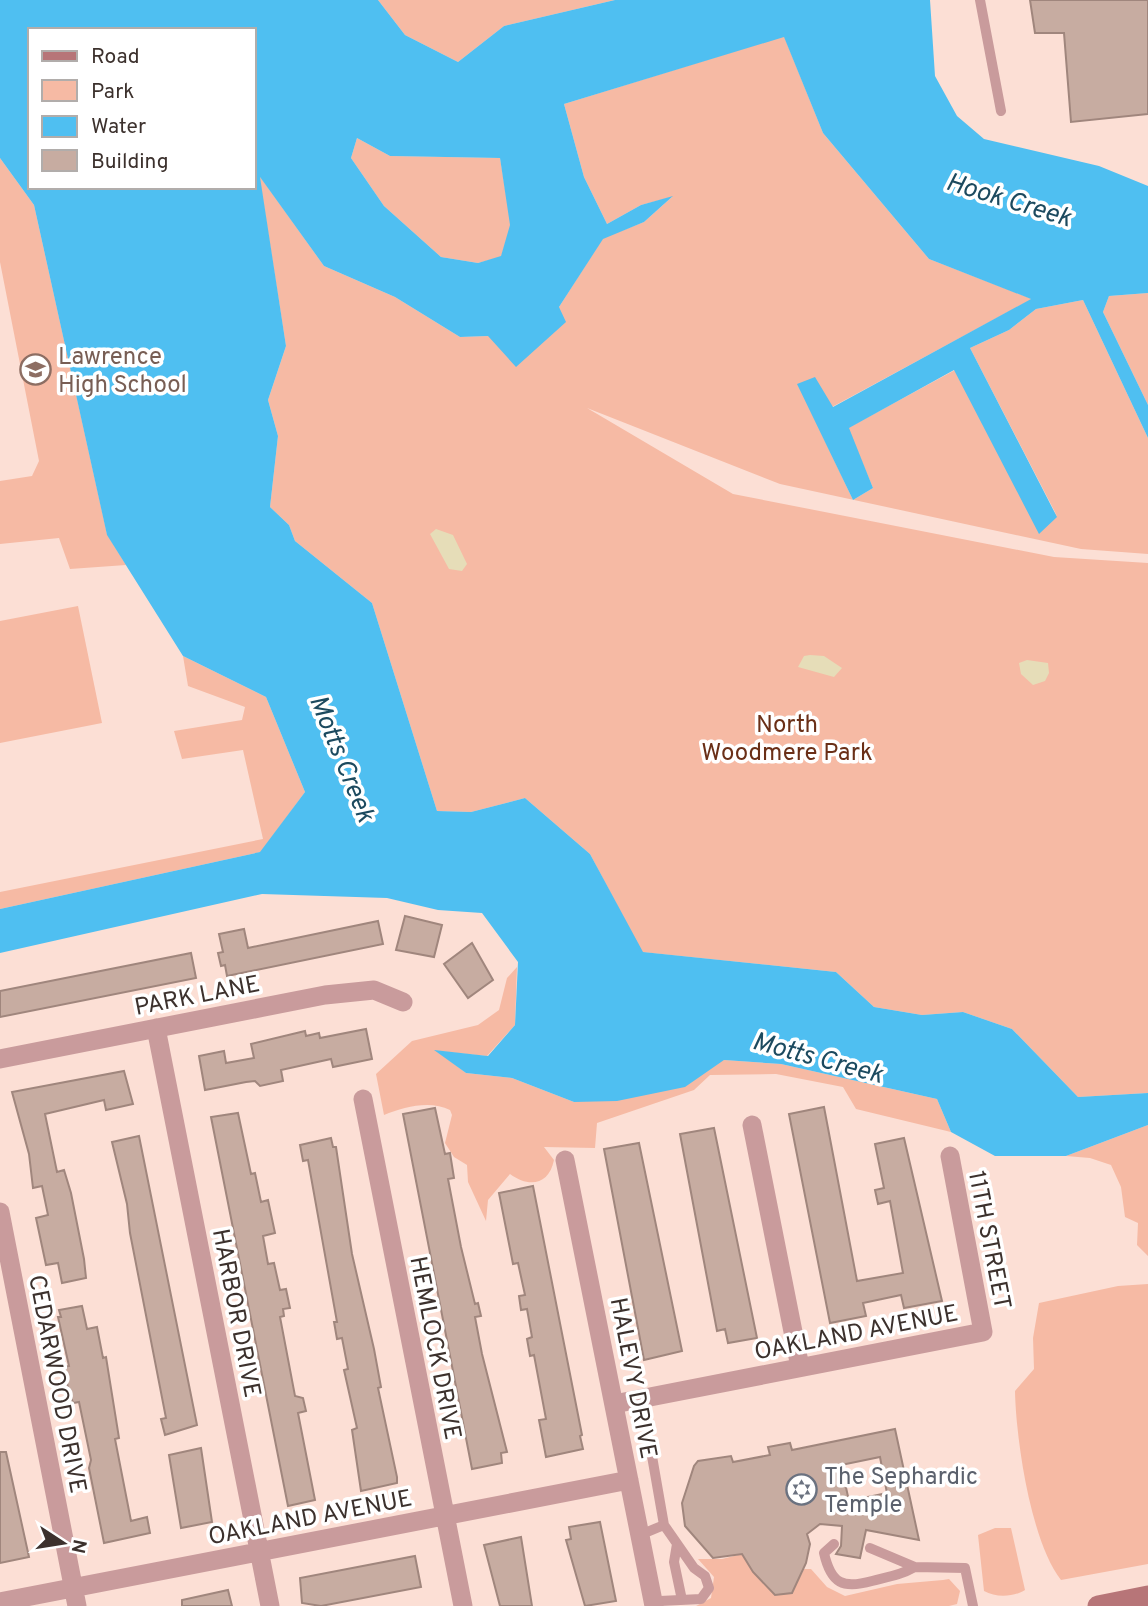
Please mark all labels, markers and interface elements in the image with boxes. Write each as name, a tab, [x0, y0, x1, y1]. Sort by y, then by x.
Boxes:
legend	[28, 28, 256, 189]
text: Road	[91, 44, 140, 71]
text: Park	[91, 79, 134, 106]
text: Water	[91, 114, 146, 141]
text: Building	[91, 149, 169, 176]
water label: Hook Creek	[941, 167, 1076, 236]
place label: Lawrence High School	[58, 343, 187, 401]
school or university icon: Lawrence High School	[18, 353, 52, 387]
water label: Motts Creek	[300, 691, 381, 828]
park label: North Woodmere Park	[701, 711, 873, 769]
street label: PARK LANE	[132, 970, 263, 1024]
water label: Motts Creek	[748, 1026, 887, 1093]
street label: 11TH STREET	[960, 1169, 1016, 1312]
street label: HARBOR DRIVE	[204, 1226, 266, 1400]
street label: HEMLOCK DRIVE	[402, 1254, 467, 1443]
street label: CEDARWOOD DRIVE	[20, 1273, 92, 1496]
street label: HALEVY DRIVE	[602, 1295, 662, 1462]
street label: OAKLAND AVENUE	[752, 1299, 961, 1368]
place label: The Sephardic Temple	[824, 1463, 978, 1521]
synagogue icon: The Sephardic Temple	[784, 1473, 818, 1507]
street label: OAKLAND AVENUE	[206, 1484, 415, 1553]
north arrow	[28, 1508, 98, 1578]
text: N	[65, 1537, 91, 1555]

